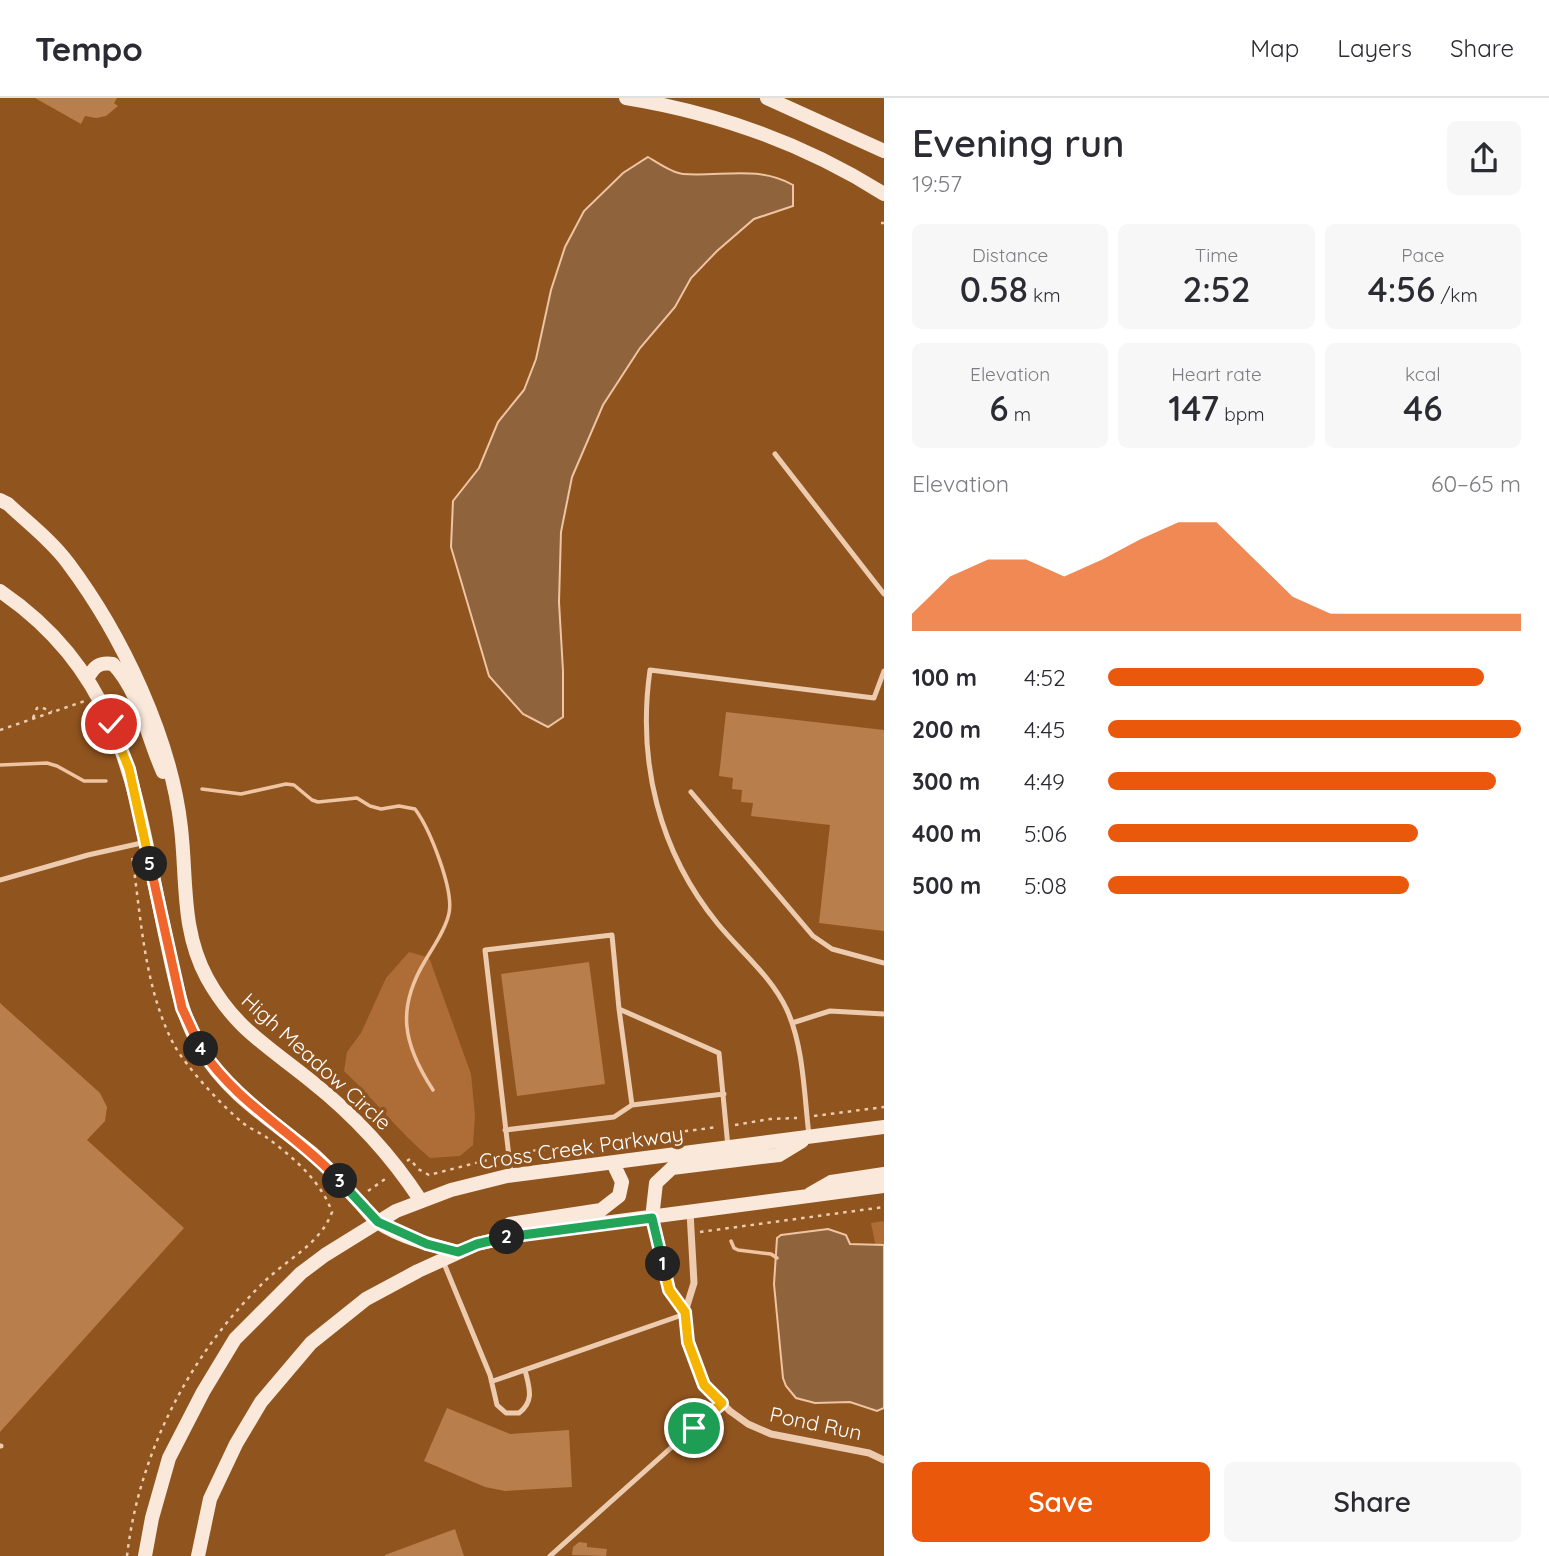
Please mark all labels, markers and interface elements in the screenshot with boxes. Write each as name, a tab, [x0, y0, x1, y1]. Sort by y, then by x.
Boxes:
text: Tempo	[35, 28, 143, 69]
text: Map	[1250, 33, 1299, 63]
text: Layers	[1337, 33, 1412, 63]
text: Share	[1450, 33, 1514, 63]
text: Evening run	[912, 119, 1125, 167]
button: share	[1447, 121, 1521, 195]
text: 19:57	[912, 169, 962, 198]
text: Distance	[972, 243, 1048, 267]
text: Time	[1195, 243, 1238, 267]
text: Pace	[1401, 243, 1444, 267]
text: 0.58	[960, 267, 1028, 311]
text: 2:52	[1183, 267, 1250, 311]
text: 4:56	[1368, 267, 1435, 311]
text: km	[1028, 283, 1061, 307]
text: /km	[1435, 283, 1478, 307]
text: Elevation	[970, 362, 1050, 386]
text: Heart rate	[1171, 362, 1262, 386]
text: kcal	[1405, 362, 1441, 386]
text: 6	[989, 386, 1009, 430]
text: 147	[1168, 386, 1219, 430]
text: 46	[1403, 386, 1442, 430]
text: m	[1009, 402, 1031, 426]
text: bpm	[1219, 402, 1265, 426]
text: Elevation	[912, 469, 1009, 498]
text: 60–65 m	[1431, 469, 1521, 498]
text: 100 m	[912, 663, 977, 692]
text: 4:52	[1024, 663, 1066, 692]
pin	[81, 694, 141, 754]
icon: check	[92, 705, 130, 743]
text: 200 m	[912, 715, 981, 744]
text: 4:45	[1024, 715, 1065, 744]
text: 300 m	[912, 767, 980, 796]
text: 4:49	[1024, 767, 1065, 796]
text: 400 m	[912, 819, 981, 848]
text: 5:06	[1024, 819, 1067, 848]
pin: 5	[132, 846, 168, 882]
text: 5	[144, 851, 155, 875]
text: 500 m	[912, 871, 981, 900]
text: 5:08	[1024, 871, 1067, 900]
street label: High Meadow Circle	[237, 987, 397, 1135]
pin: 4	[184, 1032, 218, 1066]
text: 4	[195, 1036, 206, 1060]
street label: Cross Creek Parkway	[477, 1120, 685, 1174]
pin: 3	[322, 1164, 358, 1198]
text: 3	[334, 1168, 345, 1192]
pin: 2	[490, 1220, 524, 1254]
text: 2	[501, 1224, 512, 1248]
pin: 1	[646, 1246, 680, 1282]
text: 1	[659, 1251, 666, 1275]
pin	[664, 1398, 724, 1458]
street label: Pond Run	[768, 1401, 864, 1445]
icon: arrive	[675, 1409, 713, 1447]
button: Save	[912, 1462, 1210, 1542]
button: Share	[1224, 1462, 1521, 1542]

